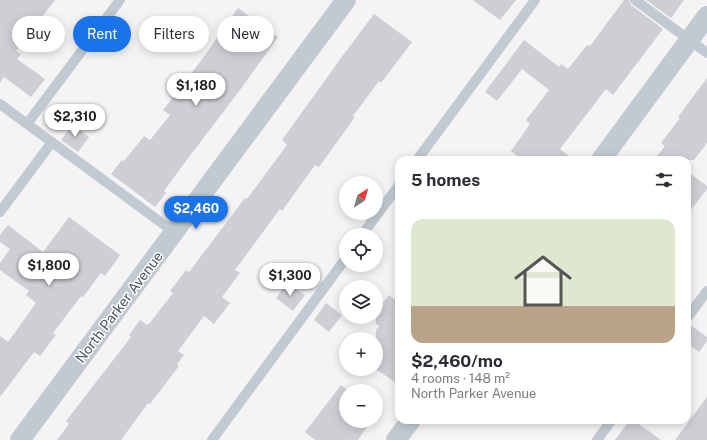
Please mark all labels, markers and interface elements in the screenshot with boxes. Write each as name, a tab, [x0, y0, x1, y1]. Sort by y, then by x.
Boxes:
chip: Buy	[12, 16, 65, 52]
chip: Rent	[73, 16, 131, 52]
chip: Filters	[139, 16, 209, 52]
chip: New	[217, 16, 274, 52]
pin: $1,180	[163, 73, 229, 107]
text: $1,180	[176, 78, 216, 93]
pin: $2,310	[42, 104, 108, 138]
text: $2,310	[53, 109, 97, 124]
icon: filters	[653, 169, 675, 191]
text: 5 homes	[411, 170, 480, 190]
north arrow	[339, 176, 383, 220]
map controls	[339, 176, 383, 428]
pin: $2,460	[163, 196, 229, 230]
text: $2,460	[173, 201, 219, 216]
button: locate	[339, 228, 383, 272]
icon: home	[507, 245, 579, 317]
street label: North Parker Avenue	[72, 248, 166, 366]
pin: $1,800	[16, 253, 82, 287]
text: $1,800	[27, 258, 71, 273]
pin: $1,300	[257, 263, 323, 297]
text: $1,300	[268, 268, 312, 283]
button: layers	[339, 280, 383, 324]
button: +	[339, 332, 383, 376]
text: $2,460/mo	[411, 351, 503, 371]
text: 4 rooms · 148 m²	[411, 371, 510, 386]
button: −	[339, 384, 383, 428]
text: North Parker Avenue	[411, 386, 536, 401]

